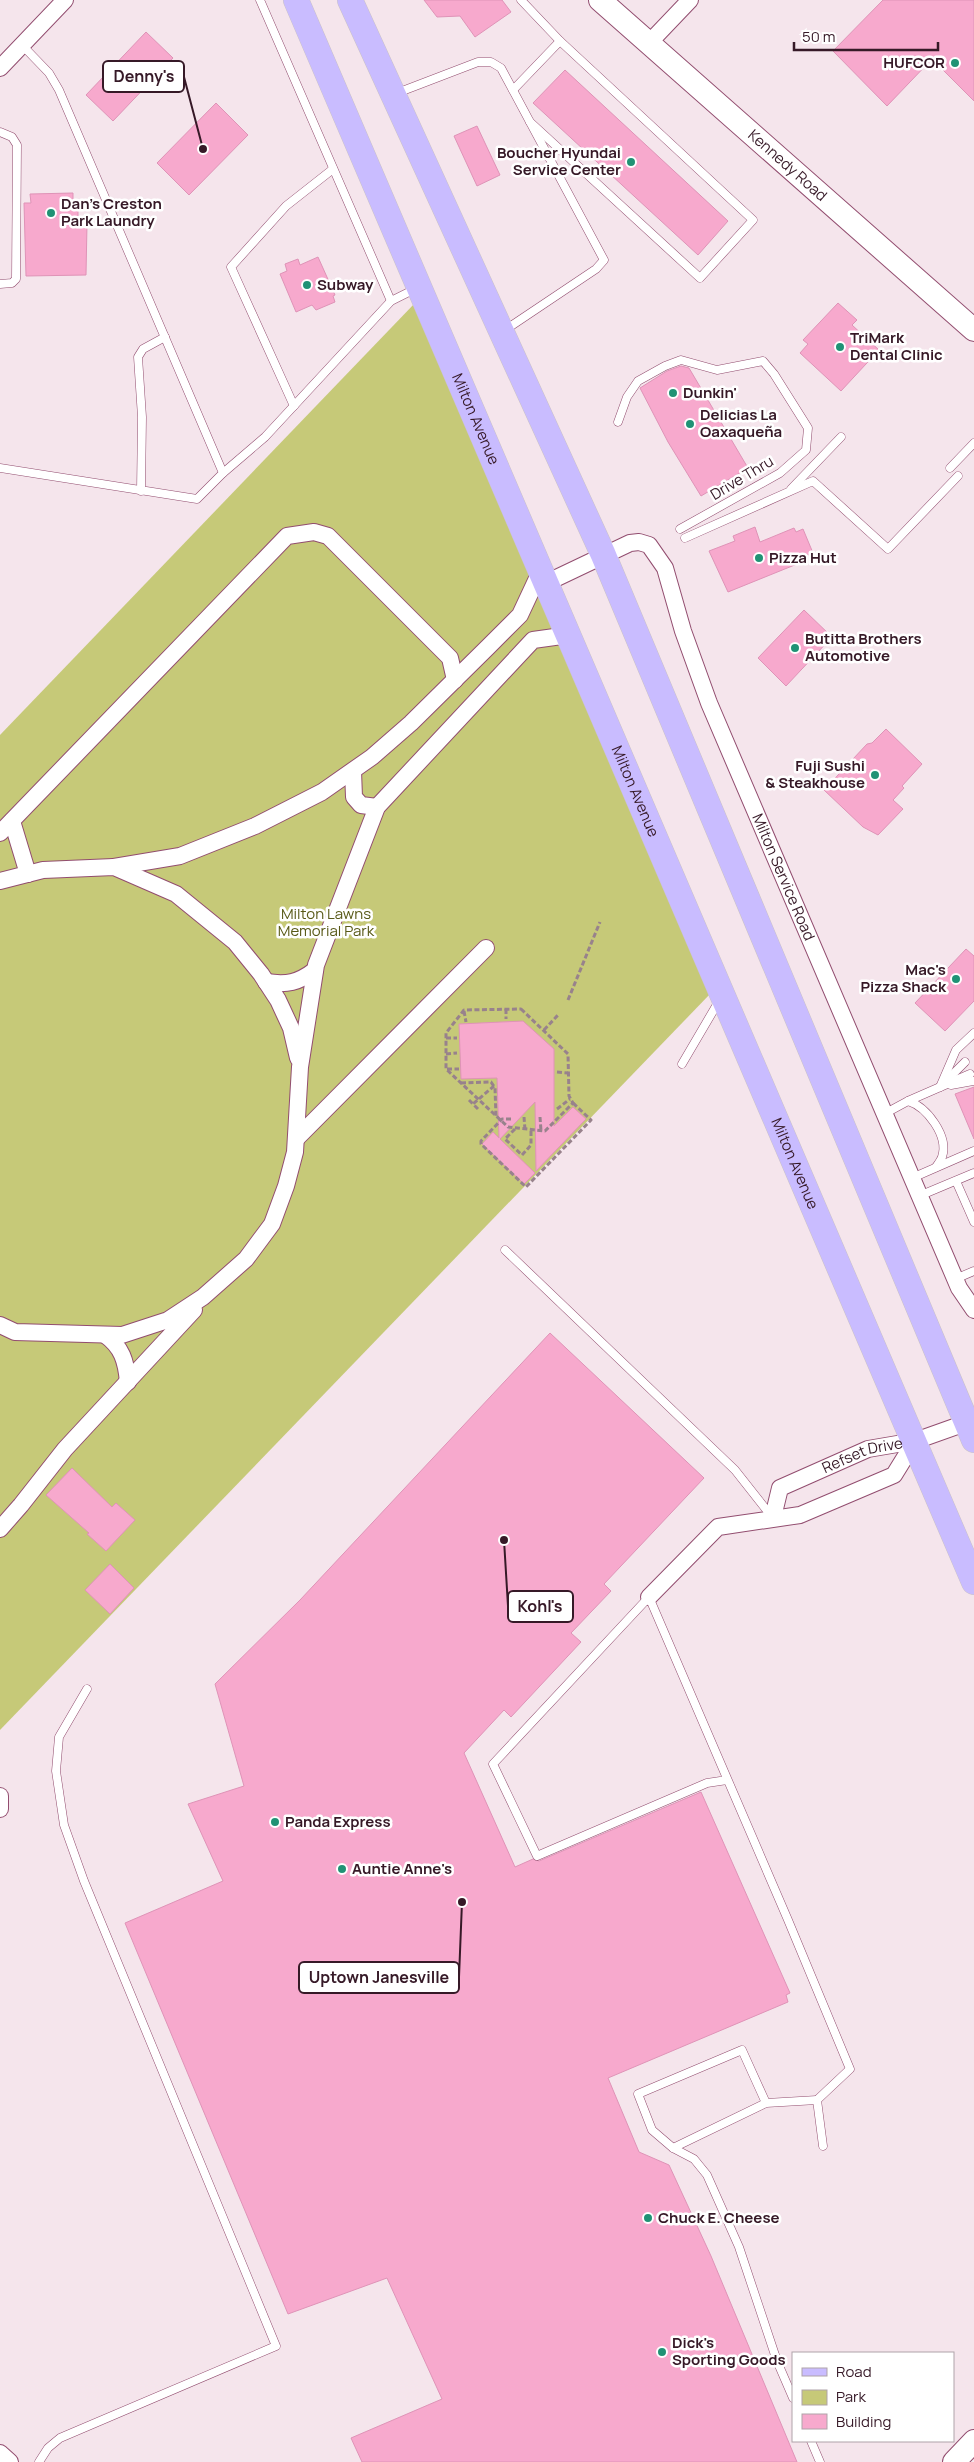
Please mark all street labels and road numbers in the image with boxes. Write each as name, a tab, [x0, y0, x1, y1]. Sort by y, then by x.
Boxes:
street label: Kennedy Road	[744, 124, 832, 206]
street label: Milton Avenue	[447, 370, 505, 468]
street label: Drive Thru	[706, 450, 777, 505]
street label: Milton Avenue	[607, 742, 665, 840]
street label: Milton Service Road	[747, 810, 820, 944]
street label: Milton Avenue	[766, 1114, 824, 1213]
street label: Refset Drive	[818, 1432, 904, 1478]

